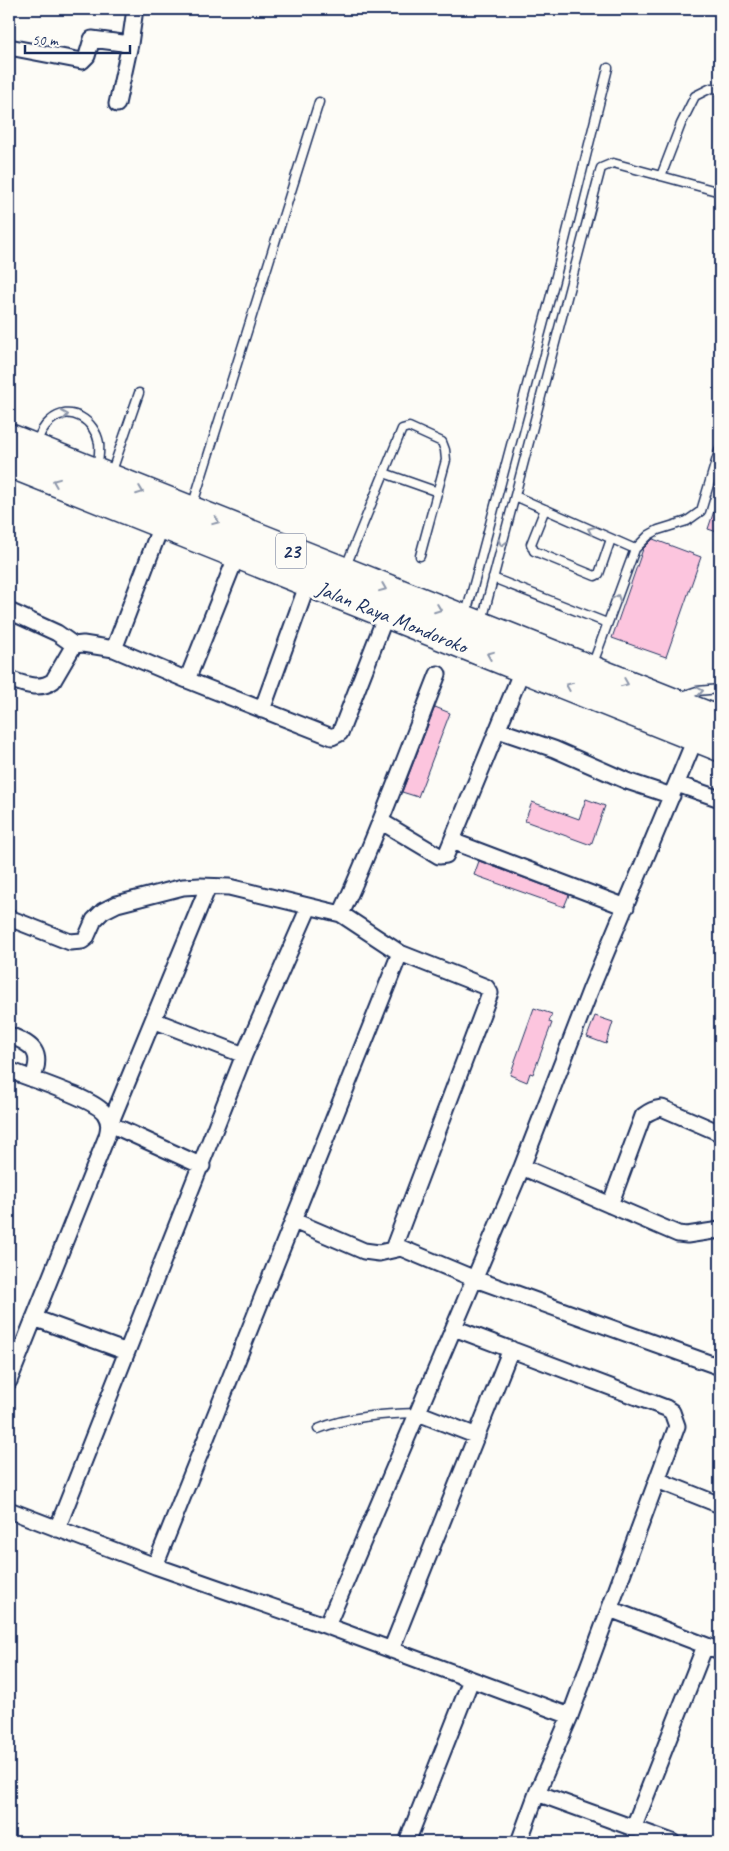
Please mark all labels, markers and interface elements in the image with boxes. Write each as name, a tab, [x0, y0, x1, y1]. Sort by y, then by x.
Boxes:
scale bar	[25, 22, 130, 54]
text: 50 m	[32, 31, 59, 50]
one-way arrow	[61, 410, 69, 421]
one-way arrow	[52, 478, 61, 488]
one-way arrow	[135, 485, 143, 495]
one-way arrow	[211, 515, 219, 525]
one-way arrow	[587, 525, 596, 536]
road number: 23	[276, 534, 306, 568]
one-way arrow	[498, 538, 508, 546]
street label: Jalan Raya Mondoroko	[312, 575, 473, 660]
one-way arrow	[378, 581, 387, 592]
one-way arrow	[611, 594, 621, 603]
one-way arrow	[433, 603, 442, 614]
one-way arrow	[486, 651, 495, 661]
one-way arrow	[620, 677, 629, 688]
one-way arrow	[565, 682, 574, 693]
one-way arrow	[695, 686, 704, 696]

